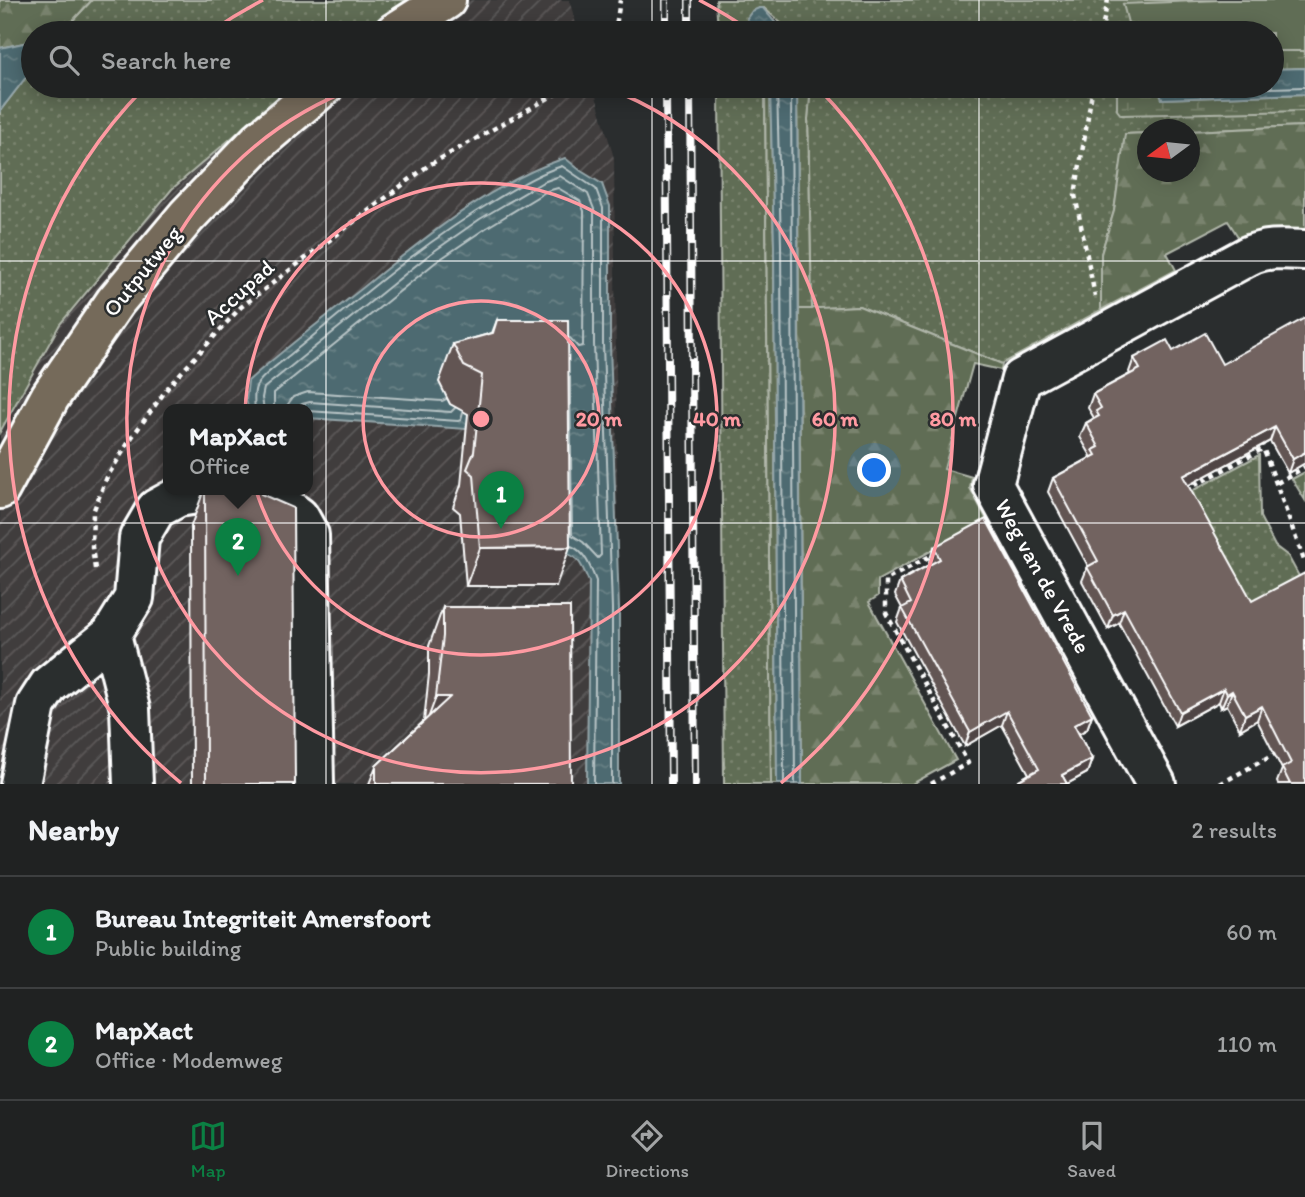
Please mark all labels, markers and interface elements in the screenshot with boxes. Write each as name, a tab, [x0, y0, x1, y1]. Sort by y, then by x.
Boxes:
search box	[21, 21, 1284, 98]
icon: search	[45, 41, 83, 79]
text: Search here	[101, 44, 231, 76]
north arrow	[1137, 119, 1200, 182]
street label: Outputweg	[97, 220, 187, 322]
street label: Accupad	[198, 253, 280, 331]
popup	[163, 404, 313, 495]
text: 20 m	[576, 406, 623, 431]
text: 40 m	[693, 406, 741, 431]
text: 60 m	[812, 406, 859, 431]
text: 80 m	[930, 406, 977, 431]
centre of rings	[469, 407, 493, 431]
text: MapXact	[189, 420, 287, 452]
text: Office	[189, 452, 250, 480]
your location	[857, 453, 891, 487]
pin: 1	[478, 471, 524, 529]
street label: Weg van de Vrede	[989, 494, 1097, 658]
pin: 2	[215, 518, 261, 576]
text: Nearby	[28, 811, 119, 848]
text: 2 results	[1191, 816, 1277, 844]
text: Bureau Integriteit Amersfoort	[95, 902, 431, 934]
text: 1	[46, 918, 56, 946]
text: 60 m	[1226, 918, 1277, 946]
text: Public building	[95, 934, 241, 962]
text: MapXact	[95, 1014, 193, 1046]
text: 2	[45, 1030, 57, 1058]
text: 110 m	[1217, 1030, 1277, 1058]
text: Office · Modemweg	[95, 1046, 282, 1074]
tab: Map	[189, 1117, 227, 1182]
tab: Directions	[605, 1117, 689, 1182]
tab: Saved	[1067, 1117, 1116, 1182]

